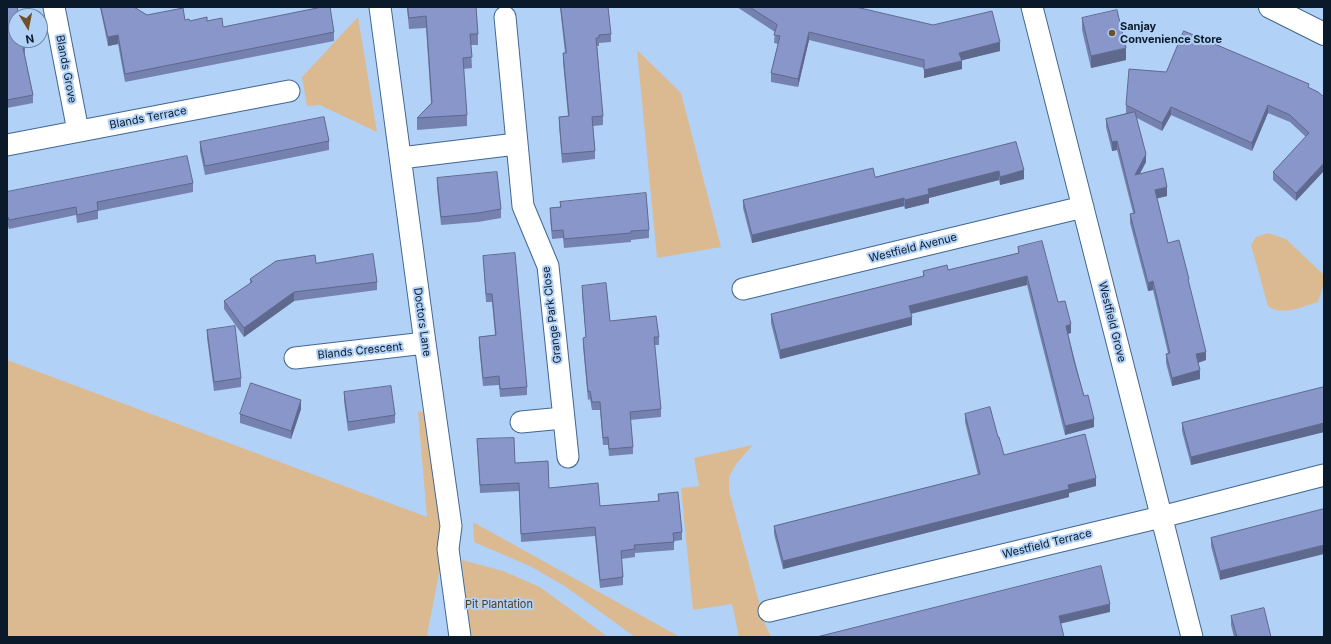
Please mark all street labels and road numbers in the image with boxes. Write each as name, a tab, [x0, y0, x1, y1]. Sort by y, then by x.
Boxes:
street label: Blands Grove	[53, 34, 79, 104]
street label: Blands Terrace	[108, 104, 188, 132]
street label: Westfield Avenue	[868, 231, 958, 265]
street label: Grange Park Close	[540, 266, 564, 364]
street label: Westfield Grove	[1096, 280, 1128, 364]
street label: Doctors Lane	[411, 287, 433, 357]
street label: Blands Crescent	[317, 340, 403, 362]
street label: Westfield Terrace	[1001, 527, 1093, 561]

